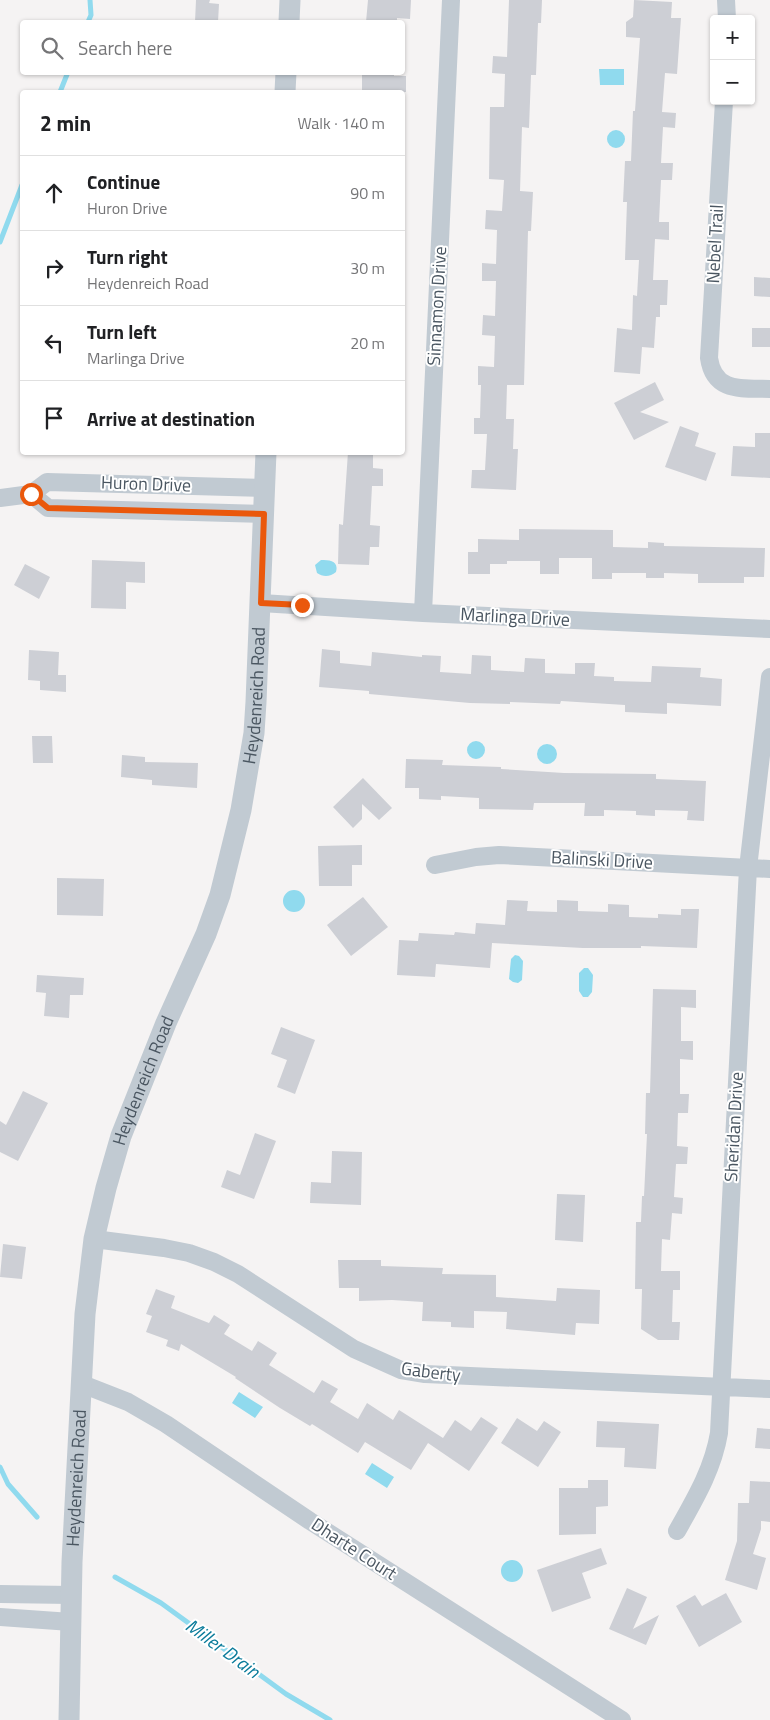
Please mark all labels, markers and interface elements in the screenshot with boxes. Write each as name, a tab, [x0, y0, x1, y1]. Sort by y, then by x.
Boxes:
map controls	[710, 15, 755, 105]
button: +	[710, 15, 755, 60]
search box	[20, 20, 405, 75]
text: Search here	[78, 33, 172, 62]
icon: search	[38, 34, 66, 62]
button: −	[710, 60, 755, 105]
text: 2 min	[40, 107, 91, 139]
text: Walk · 140 m	[297, 111, 385, 135]
text: Continue	[87, 167, 160, 196]
icon: ahead	[40, 179, 68, 207]
text: 90 m	[350, 181, 385, 205]
text: Huron Drive	[87, 196, 167, 220]
street label: Nebel Trail	[699, 204, 730, 284]
text: Turn right	[87, 242, 168, 271]
street label: Sinnamon Drive	[420, 246, 453, 366]
icon: right	[40, 254, 68, 282]
text: 30 m	[350, 256, 385, 280]
text: Heydenreich Road	[87, 271, 209, 295]
text: Turn left	[87, 317, 157, 346]
icon: left	[40, 329, 68, 357]
text: 20 m	[350, 331, 385, 355]
text: Marlinga Drive	[87, 346, 185, 370]
icon: arrive	[40, 404, 68, 432]
text: Arrive at destination	[87, 404, 255, 433]
street label: Huron Drive	[100, 468, 192, 499]
route start	[20, 483, 43, 506]
route end	[291, 594, 314, 617]
street label: Marlinga Drive	[460, 600, 571, 633]
street label: Heydenreich Road	[235, 627, 272, 766]
street label: Balinski Drive	[550, 843, 654, 876]
street label: Heydenreich Road	[105, 1011, 181, 1148]
street label: Sheridan Drive	[717, 1071, 750, 1183]
street label: Gaberty	[400, 1354, 463, 1389]
street label: Heydenreich Road	[59, 1409, 93, 1547]
street label: Dharte Court	[306, 1511, 403, 1587]
water label: Miller Drain	[180, 1611, 267, 1685]

